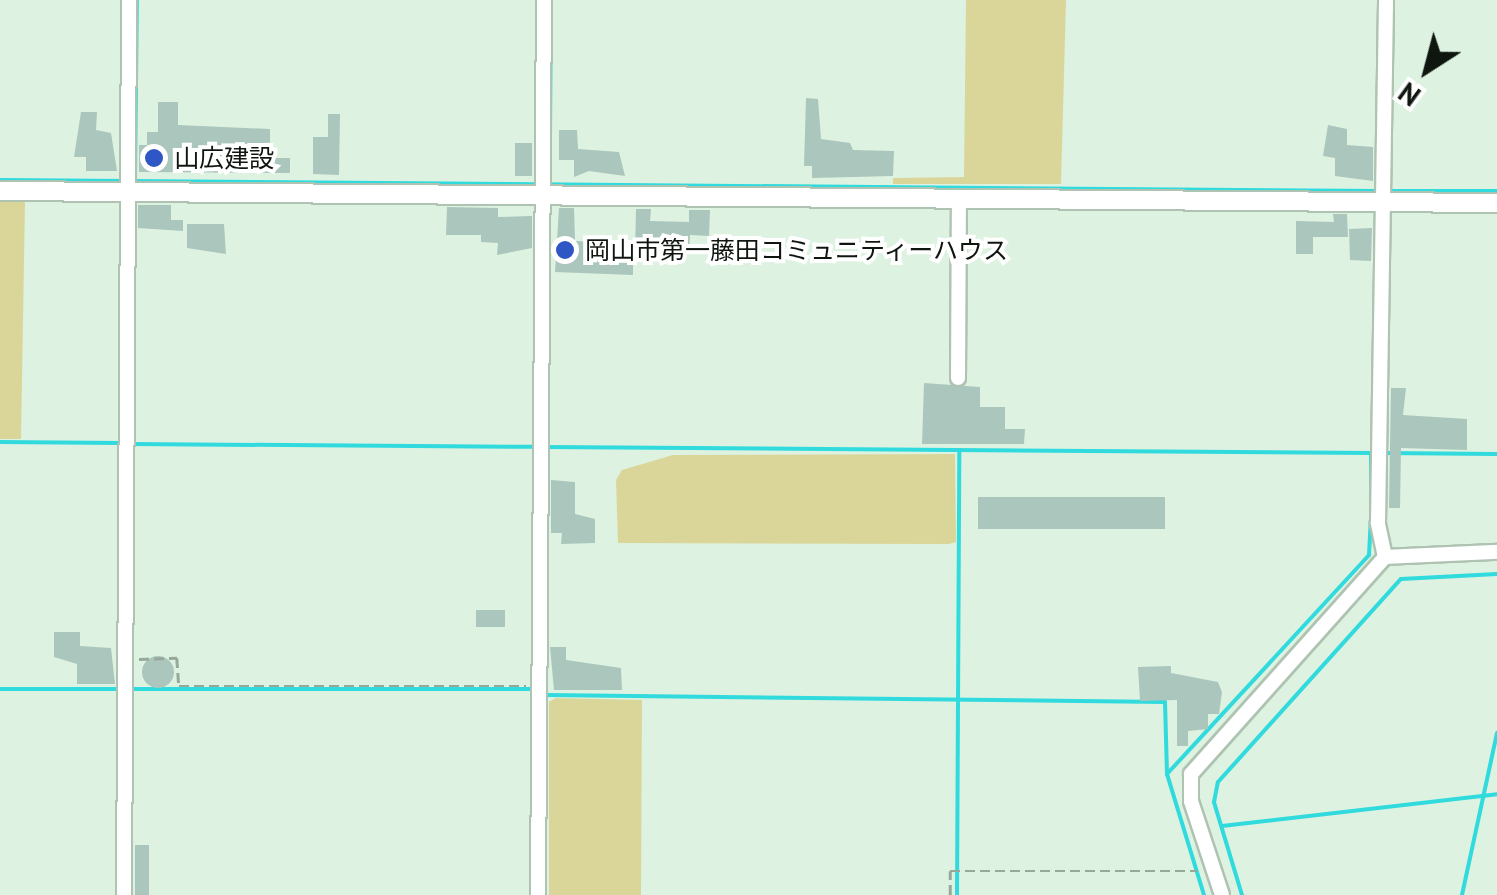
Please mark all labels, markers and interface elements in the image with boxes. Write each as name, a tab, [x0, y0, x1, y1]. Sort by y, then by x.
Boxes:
north arrow	[1377, 20, 1477, 120]
text: N	[1391, 74, 1427, 115]
place label: 山広建設	[174, 143, 274, 173]
marker: 山広建設	[143, 147, 165, 169]
place label: 岡山市第一藤田コミュニティーハウス	[585, 235, 1010, 265]
marker: 岡山市第一藤田コミュニティーハウス	[554, 239, 576, 261]

